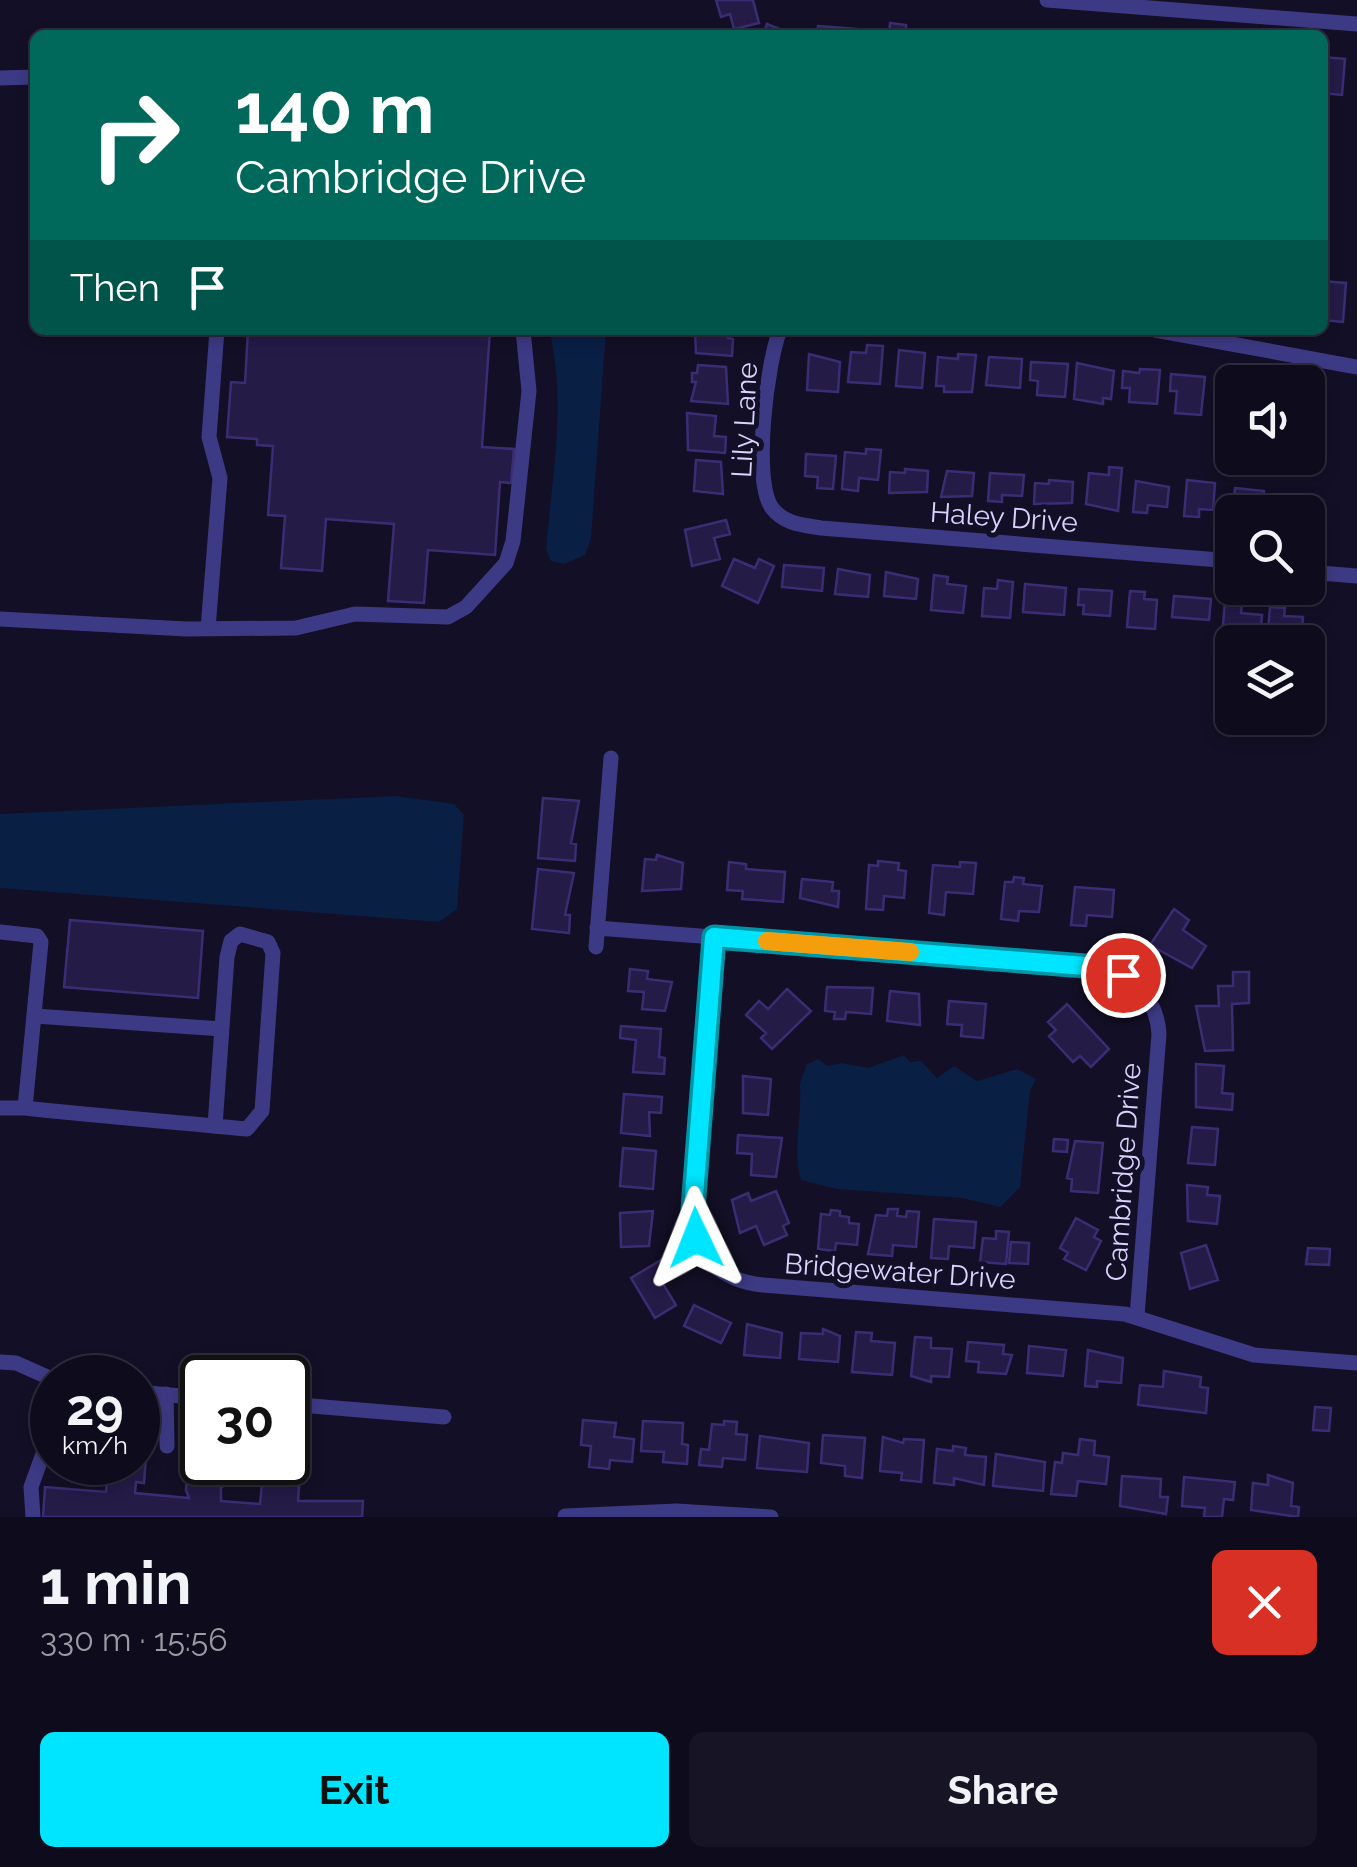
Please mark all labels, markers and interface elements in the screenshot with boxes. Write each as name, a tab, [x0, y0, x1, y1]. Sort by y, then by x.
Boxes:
text: 140 m	[235, 67, 435, 149]
icon: right	[70, 70, 200, 200]
text: Cambridge Drive	[235, 151, 586, 204]
icon: arrive	[180, 260, 235, 315]
text: Then	[70, 265, 160, 310]
street label: Lily Lane	[725, 361, 764, 479]
map controls	[1215, 365, 1325, 735]
button: sound	[1215, 365, 1325, 475]
button: search	[1215, 495, 1325, 605]
street label: Haley Drive	[929, 496, 1079, 539]
button: layers	[1215, 625, 1325, 735]
pin	[1081, 933, 1166, 1018]
icon: arrive	[1096, 948, 1151, 1003]
street label: Cambridge Drive	[1099, 1062, 1148, 1282]
position arrow	[644, 1186, 748, 1290]
street label: Bridgewater Drive	[783, 1247, 1017, 1296]
speed limit sign: 30	[180, 1355, 310, 1485]
text: 29	[66, 1378, 124, 1437]
text: km/h	[62, 1430, 128, 1460]
text: 1 min	[40, 1548, 191, 1618]
button: close	[1212, 1550, 1317, 1655]
text: 330 m · 15:56	[40, 1621, 228, 1658]
button: Exit	[40, 1732, 669, 1847]
button: Share	[689, 1732, 1317, 1847]

